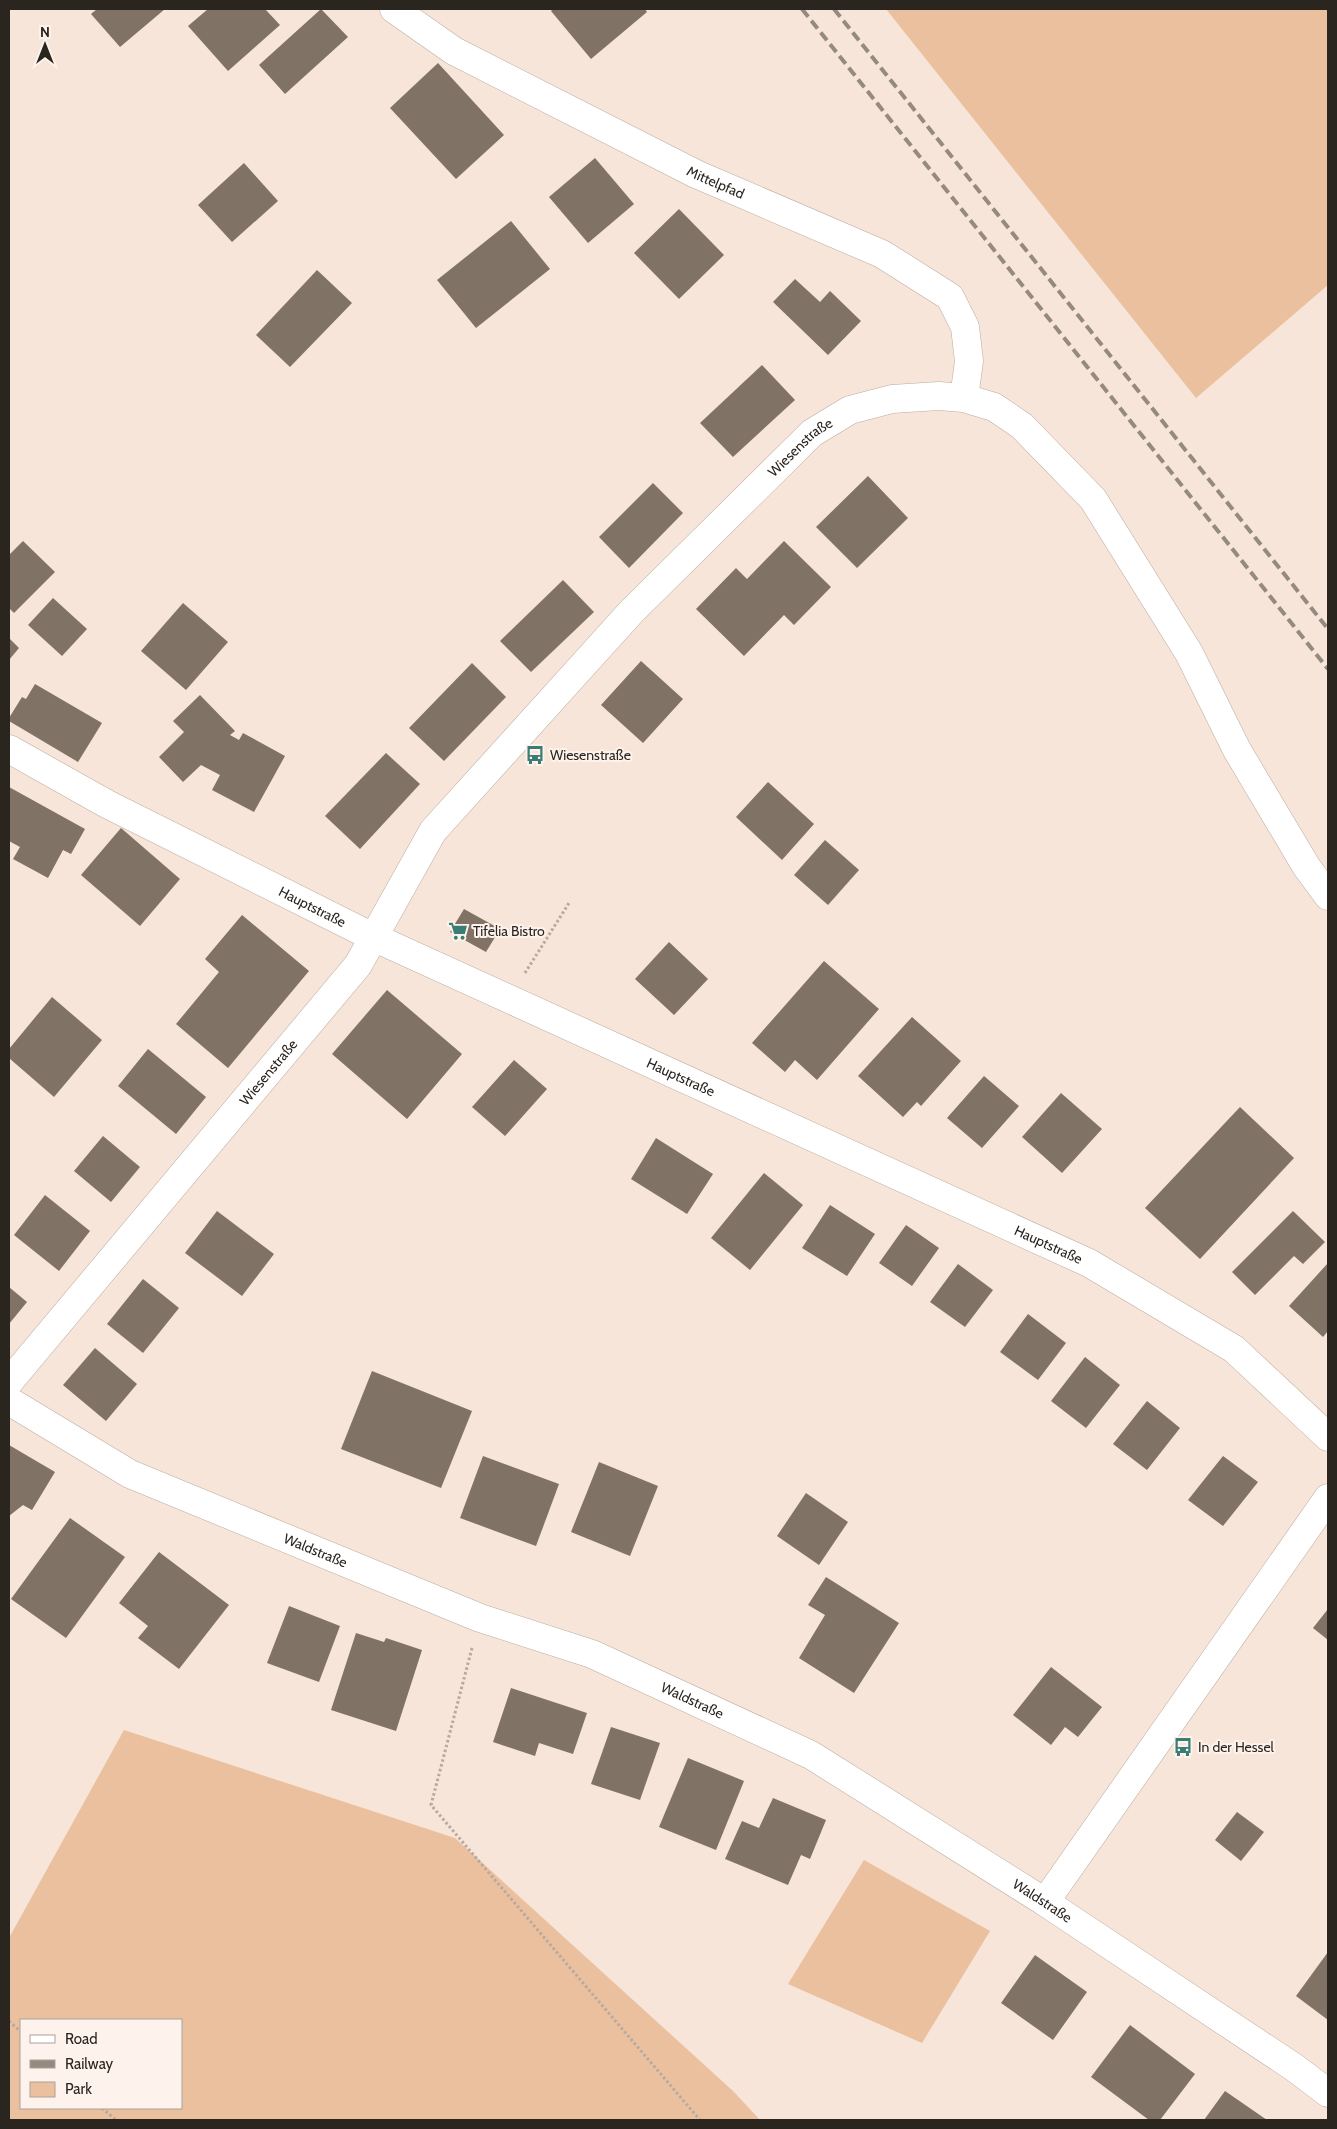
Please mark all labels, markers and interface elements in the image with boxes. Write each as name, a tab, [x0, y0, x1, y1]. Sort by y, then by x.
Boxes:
north arrow	[20, 20, 70, 70]
text: N	[40, 23, 50, 41]
street label: Mittelpfad	[684, 162, 747, 203]
street label: Wiesenstraße	[764, 414, 836, 481]
bus stop icon: Wiesenstraße	[524, 744, 546, 766]
place label: Wiesenstraße	[550, 746, 631, 764]
street label: Hauptstraße	[276, 882, 349, 931]
supermarket icon: Tifelia Bistro	[447, 920, 469, 942]
place label: Tifelia Bistro	[473, 922, 545, 940]
street label: Wiesenstraße	[235, 1035, 301, 1109]
street label: Hauptstraße	[644, 1054, 718, 1100]
street label: Hauptstraße	[1012, 1221, 1085, 1268]
street label: Waldstraße	[281, 1529, 350, 1571]
street label: Waldstraße	[658, 1678, 727, 1723]
bus stop icon: In der Hessel	[1172, 1736, 1194, 1758]
place label: In der Hessel	[1198, 1738, 1275, 1756]
street label: Waldstraße	[1009, 1875, 1076, 1926]
legend	[20, 2019, 182, 2109]
text: Road	[65, 2030, 98, 2048]
text: Railway	[65, 2055, 114, 2073]
text: Park	[65, 2080, 92, 2098]

